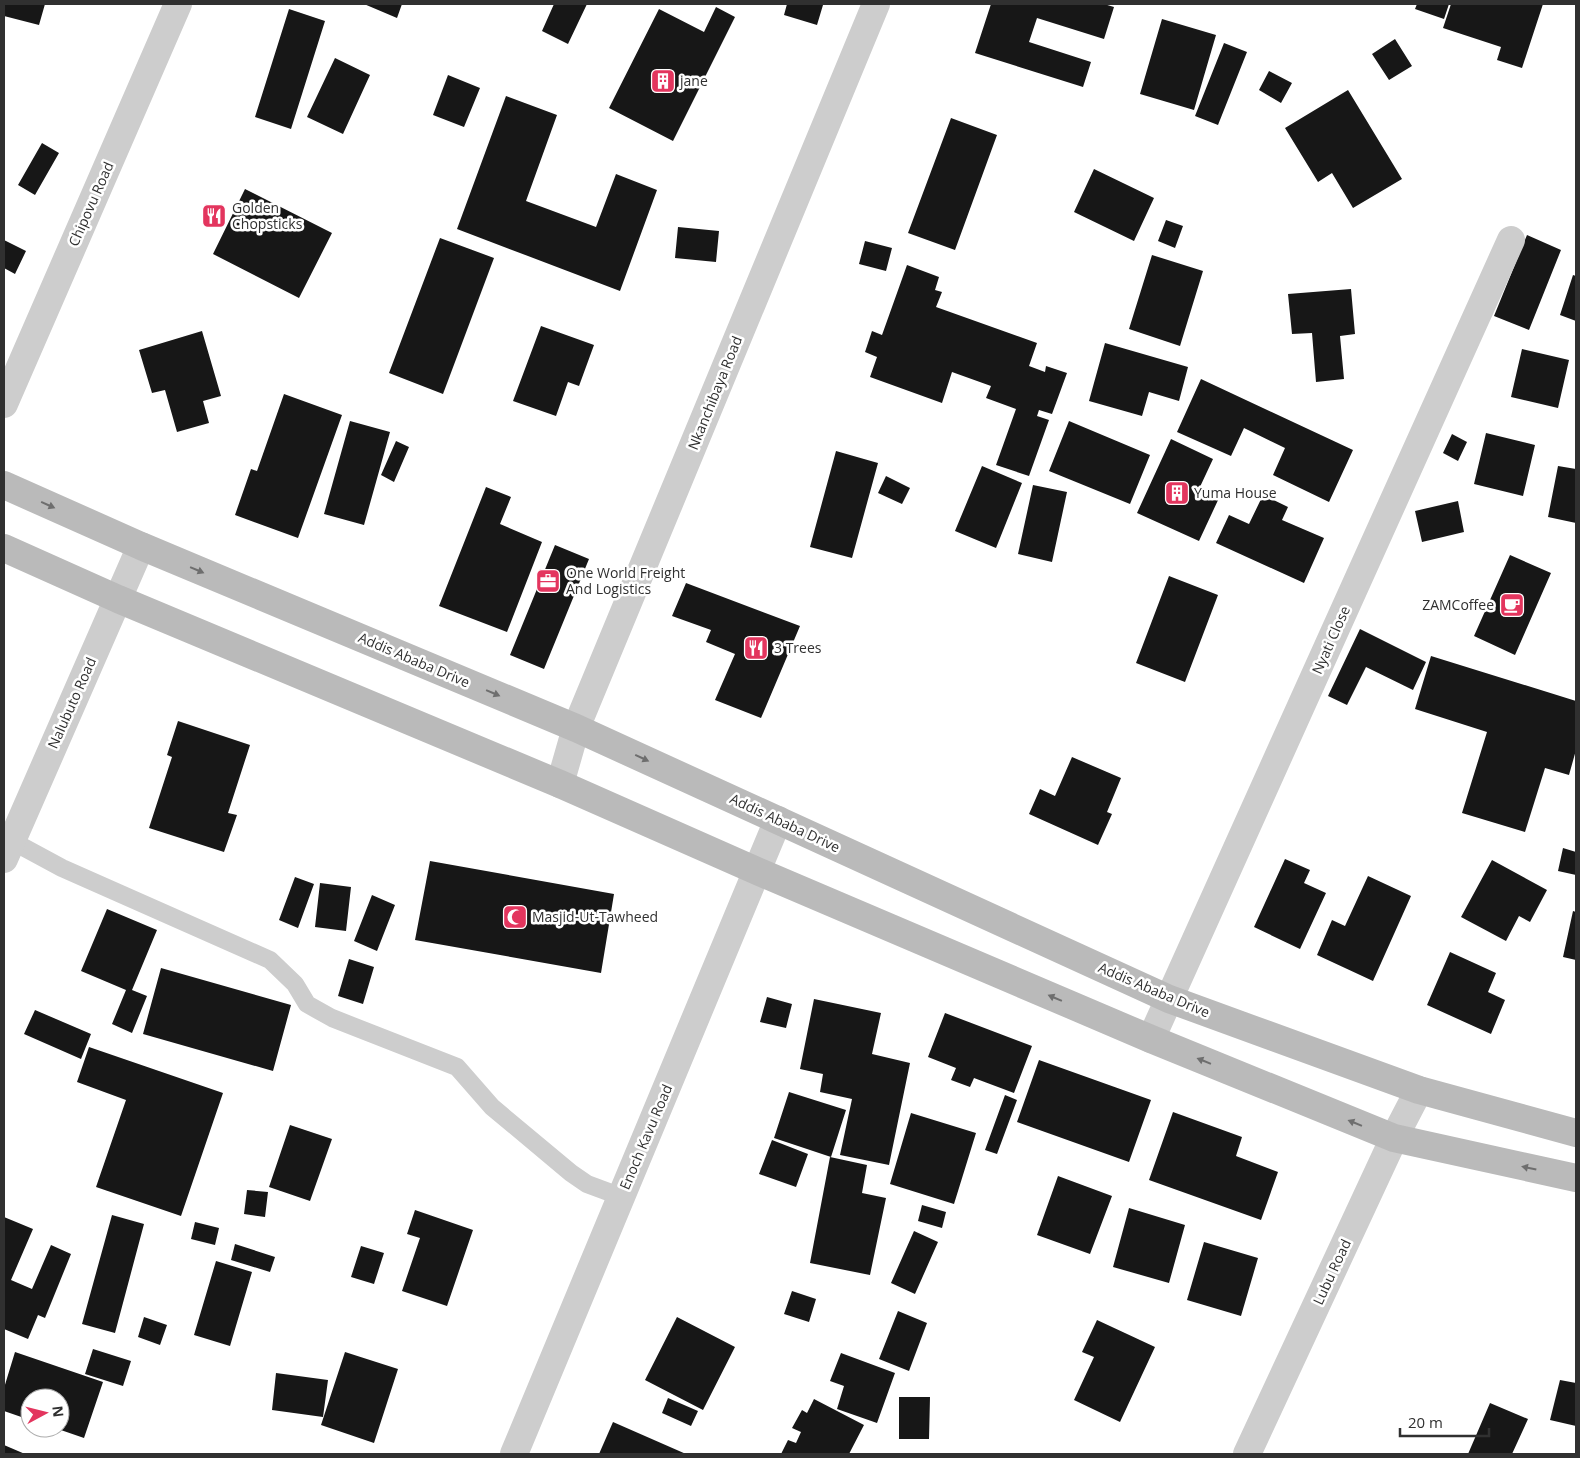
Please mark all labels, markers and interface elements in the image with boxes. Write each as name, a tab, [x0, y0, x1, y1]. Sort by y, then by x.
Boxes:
building icon: jane	[650, 68, 676, 94]
place label: jane	[679, 71, 708, 90]
street label: Chipovu Road	[63, 159, 118, 249]
place label: Golden Chopsticks	[232, 198, 303, 233]
restaurant icon: Golden Chopsticks	[201, 203, 227, 229]
street label: Nkanchibaya Road	[683, 333, 746, 453]
building icon: Yuma House	[1164, 480, 1190, 506]
place label: Yuma House	[1194, 483, 1277, 502]
one-way arrow	[41, 502, 55, 510]
place label: One World Freight And Logistics	[566, 563, 685, 598]
one-way arrow	[190, 566, 205, 574]
office icon: One World Freight And Logistics	[535, 568, 561, 594]
cafe icon: ZAMCoffee	[1499, 592, 1525, 618]
place label: ZAMCoffee	[1422, 595, 1494, 614]
street label: Nyati Close	[1307, 603, 1354, 677]
street label: Addis Ababa Drive	[356, 627, 473, 692]
restaurant icon: 3 Trees	[743, 635, 769, 661]
place label: 3 Trees	[774, 638, 822, 657]
street label: Nalubuto Road	[43, 654, 100, 751]
one-way arrow	[485, 690, 500, 698]
one-way arrow	[635, 754, 649, 762]
street label: Addis Ababa Drive	[727, 789, 843, 856]
mosque icon: Masjid-Ut-Tawheed	[502, 904, 528, 930]
place label: Masjid-Ut-Tawheed	[532, 907, 658, 926]
street label: Addis Ababa Drive	[1096, 957, 1213, 1022]
one-way arrow	[1048, 994, 1062, 1002]
one-way arrow	[1197, 1057, 1212, 1064]
street label: Enoch Kavu Road	[615, 1081, 676, 1192]
one-way arrow	[1348, 1118, 1362, 1126]
one-way arrow	[1521, 1164, 1536, 1172]
street label: Lubu Road	[1308, 1236, 1355, 1308]
north arrow	[20, 1388, 70, 1438]
text: N	[48, 1405, 69, 1418]
scale bar	[1400, 1406, 1489, 1438]
text: 20 m	[1408, 1412, 1443, 1432]

